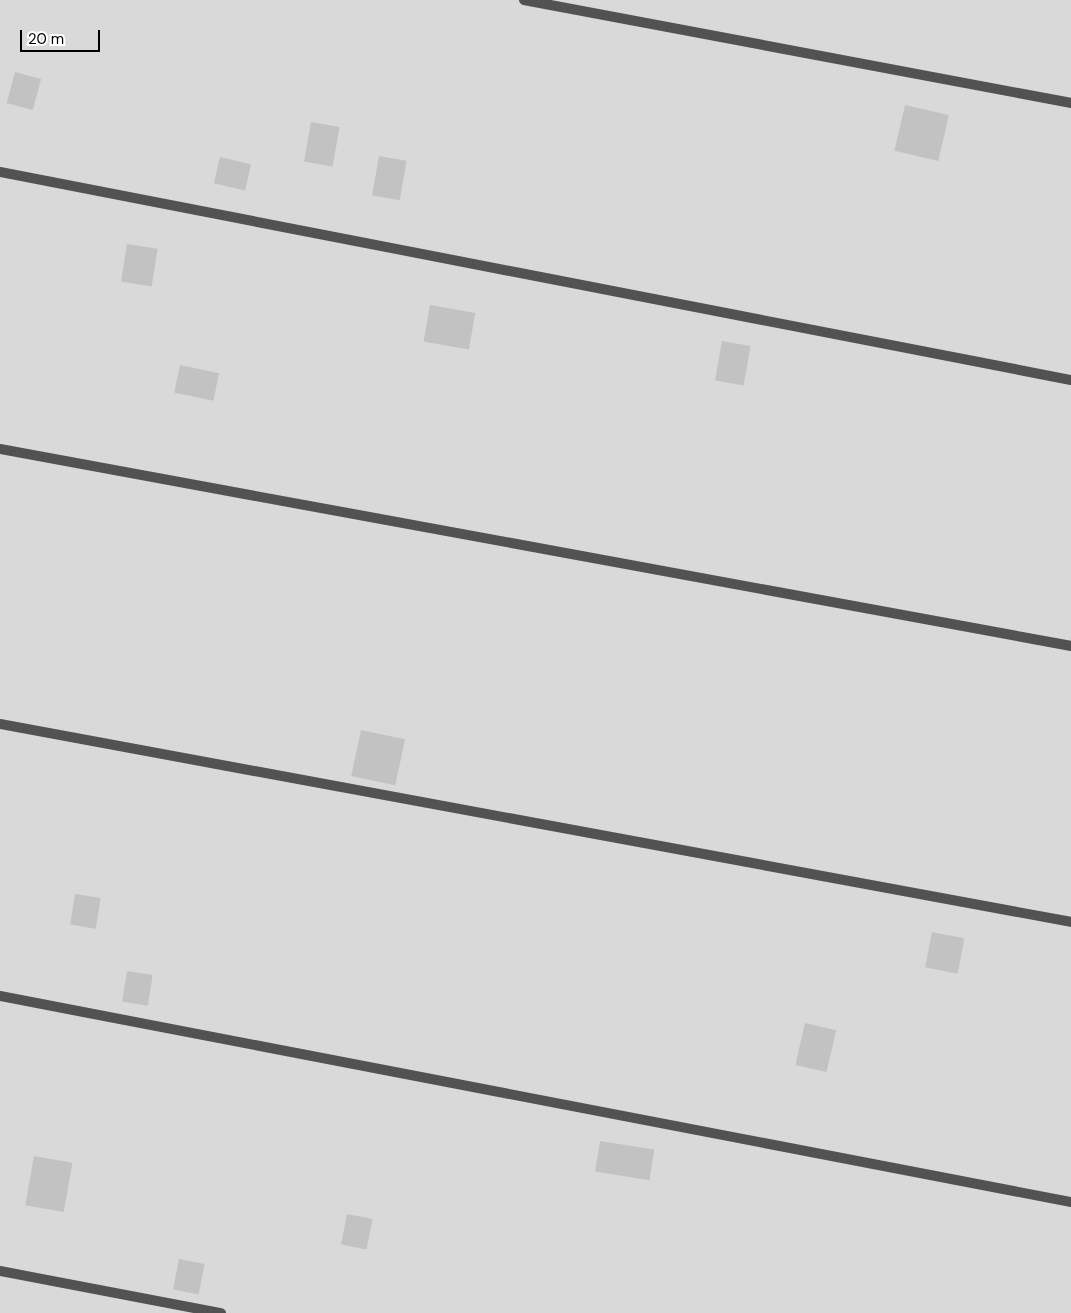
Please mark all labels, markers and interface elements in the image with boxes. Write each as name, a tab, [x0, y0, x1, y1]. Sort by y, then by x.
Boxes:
scale bar	[22, 20, 102, 52]
text: 20 m	[28, 29, 64, 49]

